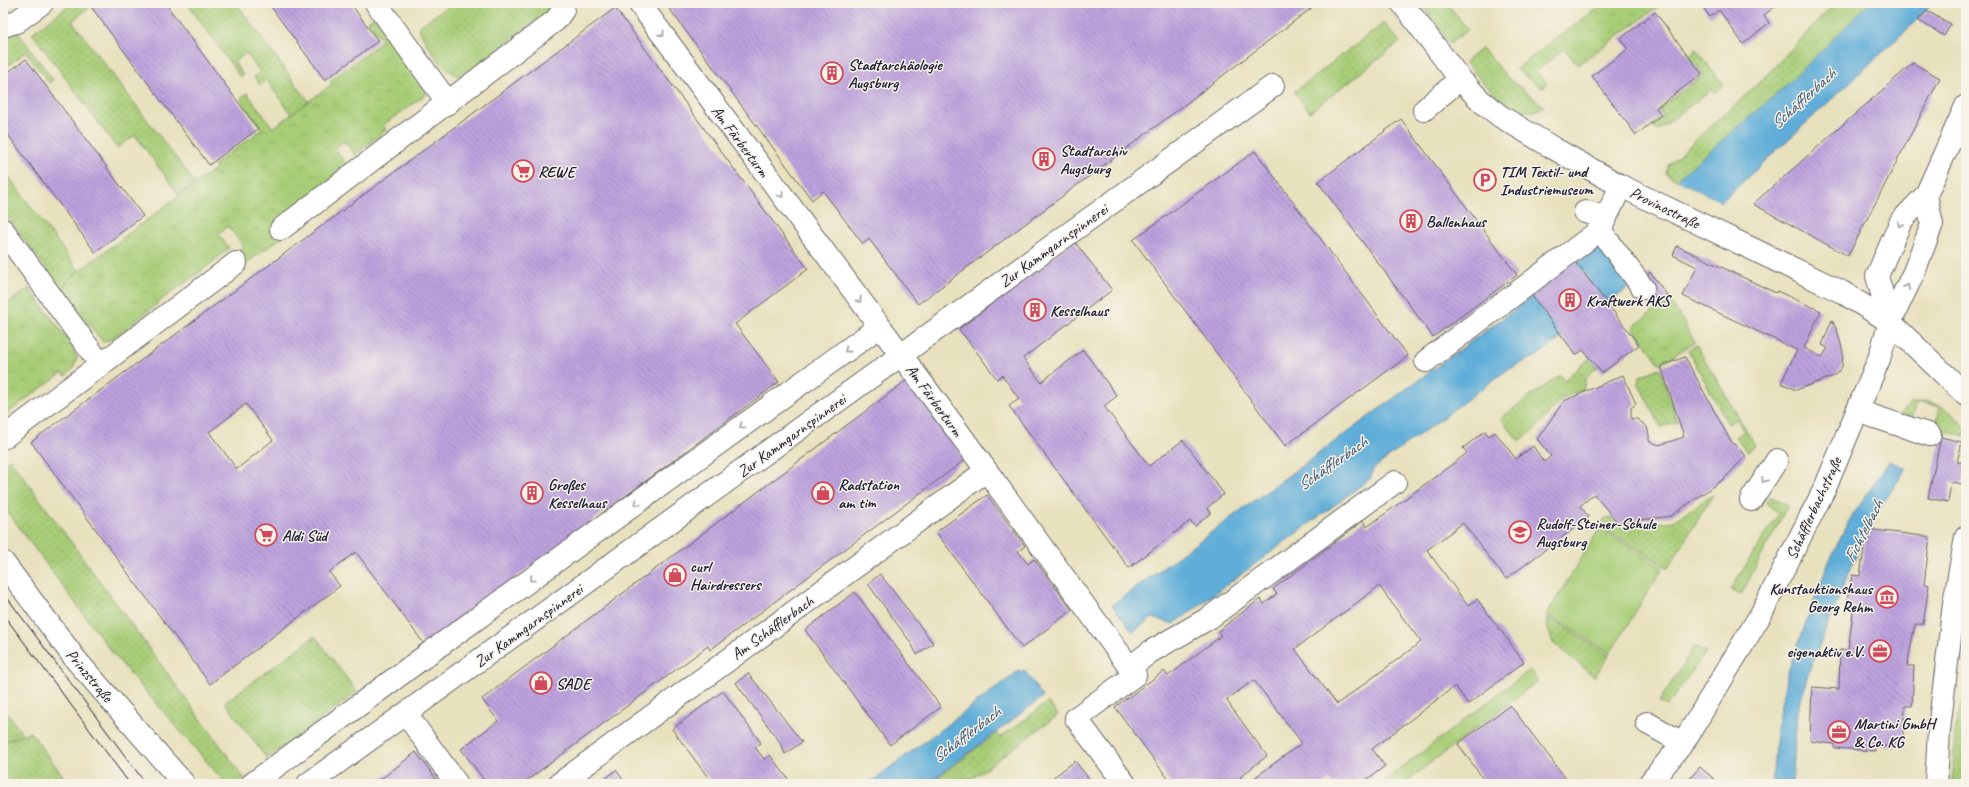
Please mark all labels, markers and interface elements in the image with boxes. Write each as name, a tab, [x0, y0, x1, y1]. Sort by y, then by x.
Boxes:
one-way arrow	[657, 30, 664, 37]
place label: Stadtarchäologie Augsburg	[848, 55, 943, 93]
building icon: Stadtarchäologie Augsburg	[819, 60, 845, 86]
water label: Schäfflerbach	[1766, 63, 1841, 133]
street label: Am Färberturm	[707, 102, 774, 182]
place label: Stadtarchiv Augsburg	[1060, 141, 1128, 179]
building icon: Stadtarchiv Augsburg	[1031, 146, 1057, 172]
supermarket icon: REWE	[510, 158, 536, 184]
place label: REWE	[538, 162, 578, 182]
place label: TIM Textil- und Industriemuseum	[1500, 162, 1594, 200]
parking icon: TIM Textil- und Industriemuseum	[1472, 167, 1498, 193]
street label: Provinostraße	[1626, 182, 1704, 234]
one-way arrow	[776, 191, 784, 198]
street label: Zur Kammgarnspinnerei	[995, 199, 1113, 292]
building icon: Ballenhaus	[1398, 208, 1424, 234]
place label: Ballenhaus	[1426, 212, 1488, 232]
one-way arrow	[1898, 220, 1905, 227]
one-way arrow	[1902, 284, 1910, 292]
building icon: Kraftwerk AKS	[1557, 287, 1583, 313]
place label: Kraftwerk AKS	[1586, 291, 1673, 311]
one-way arrow	[854, 295, 861, 302]
building icon: Kesselhaus	[1022, 297, 1048, 323]
place label: Kesselhaus	[1050, 301, 1110, 321]
one-way arrow	[845, 345, 852, 352]
street label: Am Färberturm	[901, 360, 968, 442]
street label: Zur Kammgarnspinnerei	[733, 389, 851, 482]
one-way arrow	[739, 421, 746, 429]
water label: Schäfflerbach	[1293, 431, 1372, 495]
street label: Schäfflerbachstraße	[1781, 453, 1847, 563]
place label: Großes Kesselhaus	[548, 475, 608, 513]
place label: Radstation am tim	[838, 475, 900, 513]
one-way arrow	[1761, 476, 1769, 483]
building icon: Großes Kesselhaus	[519, 480, 545, 506]
shop icon: Radstation am tim	[810, 480, 836, 506]
water label: Fichtelbach	[1839, 495, 1889, 566]
one-way arrow	[634, 498, 641, 505]
place label: Rudolf-Steiner-Schule Augsburg	[1536, 514, 1658, 552]
school or university icon: Rudolf-Steiner-Schule Augsburg	[1507, 519, 1533, 545]
supermarket icon: Aldi Süd	[253, 522, 279, 548]
place label: Aldi Süd	[282, 526, 329, 546]
place label: curl Hairdressers	[690, 557, 762, 595]
shop icon: curl Hairdressers	[662, 562, 688, 588]
one-way arrow	[529, 574, 536, 581]
street label: Zur Kammgarnspinnerei	[470, 579, 588, 672]
place label: Kunstauktionshaus Georg Rehm	[1769, 579, 1874, 617]
museum icon: Kunstauktionshaus Georg Rehm	[1874, 584, 1900, 610]
street label: Am Schäfflerbach	[727, 590, 819, 664]
office icon: eigenaktiv e.V.	[1867, 638, 1893, 664]
place label: eigenaktiv e.V.	[1787, 642, 1865, 662]
street label: Prinzstraße	[61, 645, 118, 708]
shop icon: SADE	[528, 670, 554, 696]
place label: SADE	[556, 674, 593, 694]
water label: Schäfflerbach	[928, 701, 1006, 767]
place label: Martini GmbH & Co. KG	[1854, 714, 1938, 752]
office icon: Martini GmbH & Co. KG	[1826, 719, 1852, 745]

